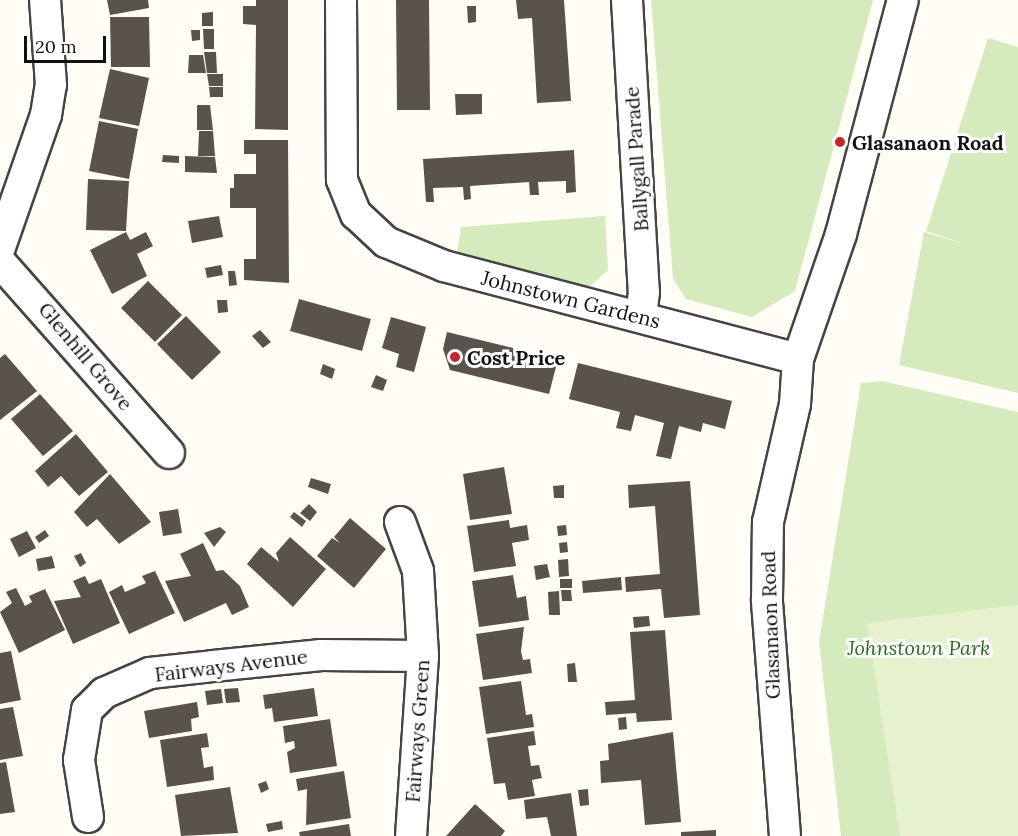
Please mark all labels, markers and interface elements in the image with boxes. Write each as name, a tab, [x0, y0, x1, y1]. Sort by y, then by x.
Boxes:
scale bar	[27, 24, 110, 62]
text: 20 m	[35, 35, 77, 58]
street label: Ballygall Parade	[619, 86, 653, 232]
place label: Glasanaon Road	[852, 130, 1004, 154]
marker: Glasanaon Road	[833, 135, 847, 149]
street label: Johnstown Gardens	[479, 265, 663, 333]
street label: Glenhill Grove	[34, 297, 138, 415]
place label: Cost Price	[467, 345, 565, 369]
marker: Cost Price	[448, 350, 462, 364]
street label: Glasanaon Road	[755, 550, 785, 700]
park label: Johnstown Park	[848, 635, 990, 659]
street label: Fairways Avenue	[153, 644, 309, 686]
street label: Fairways Green	[400, 659, 434, 803]

